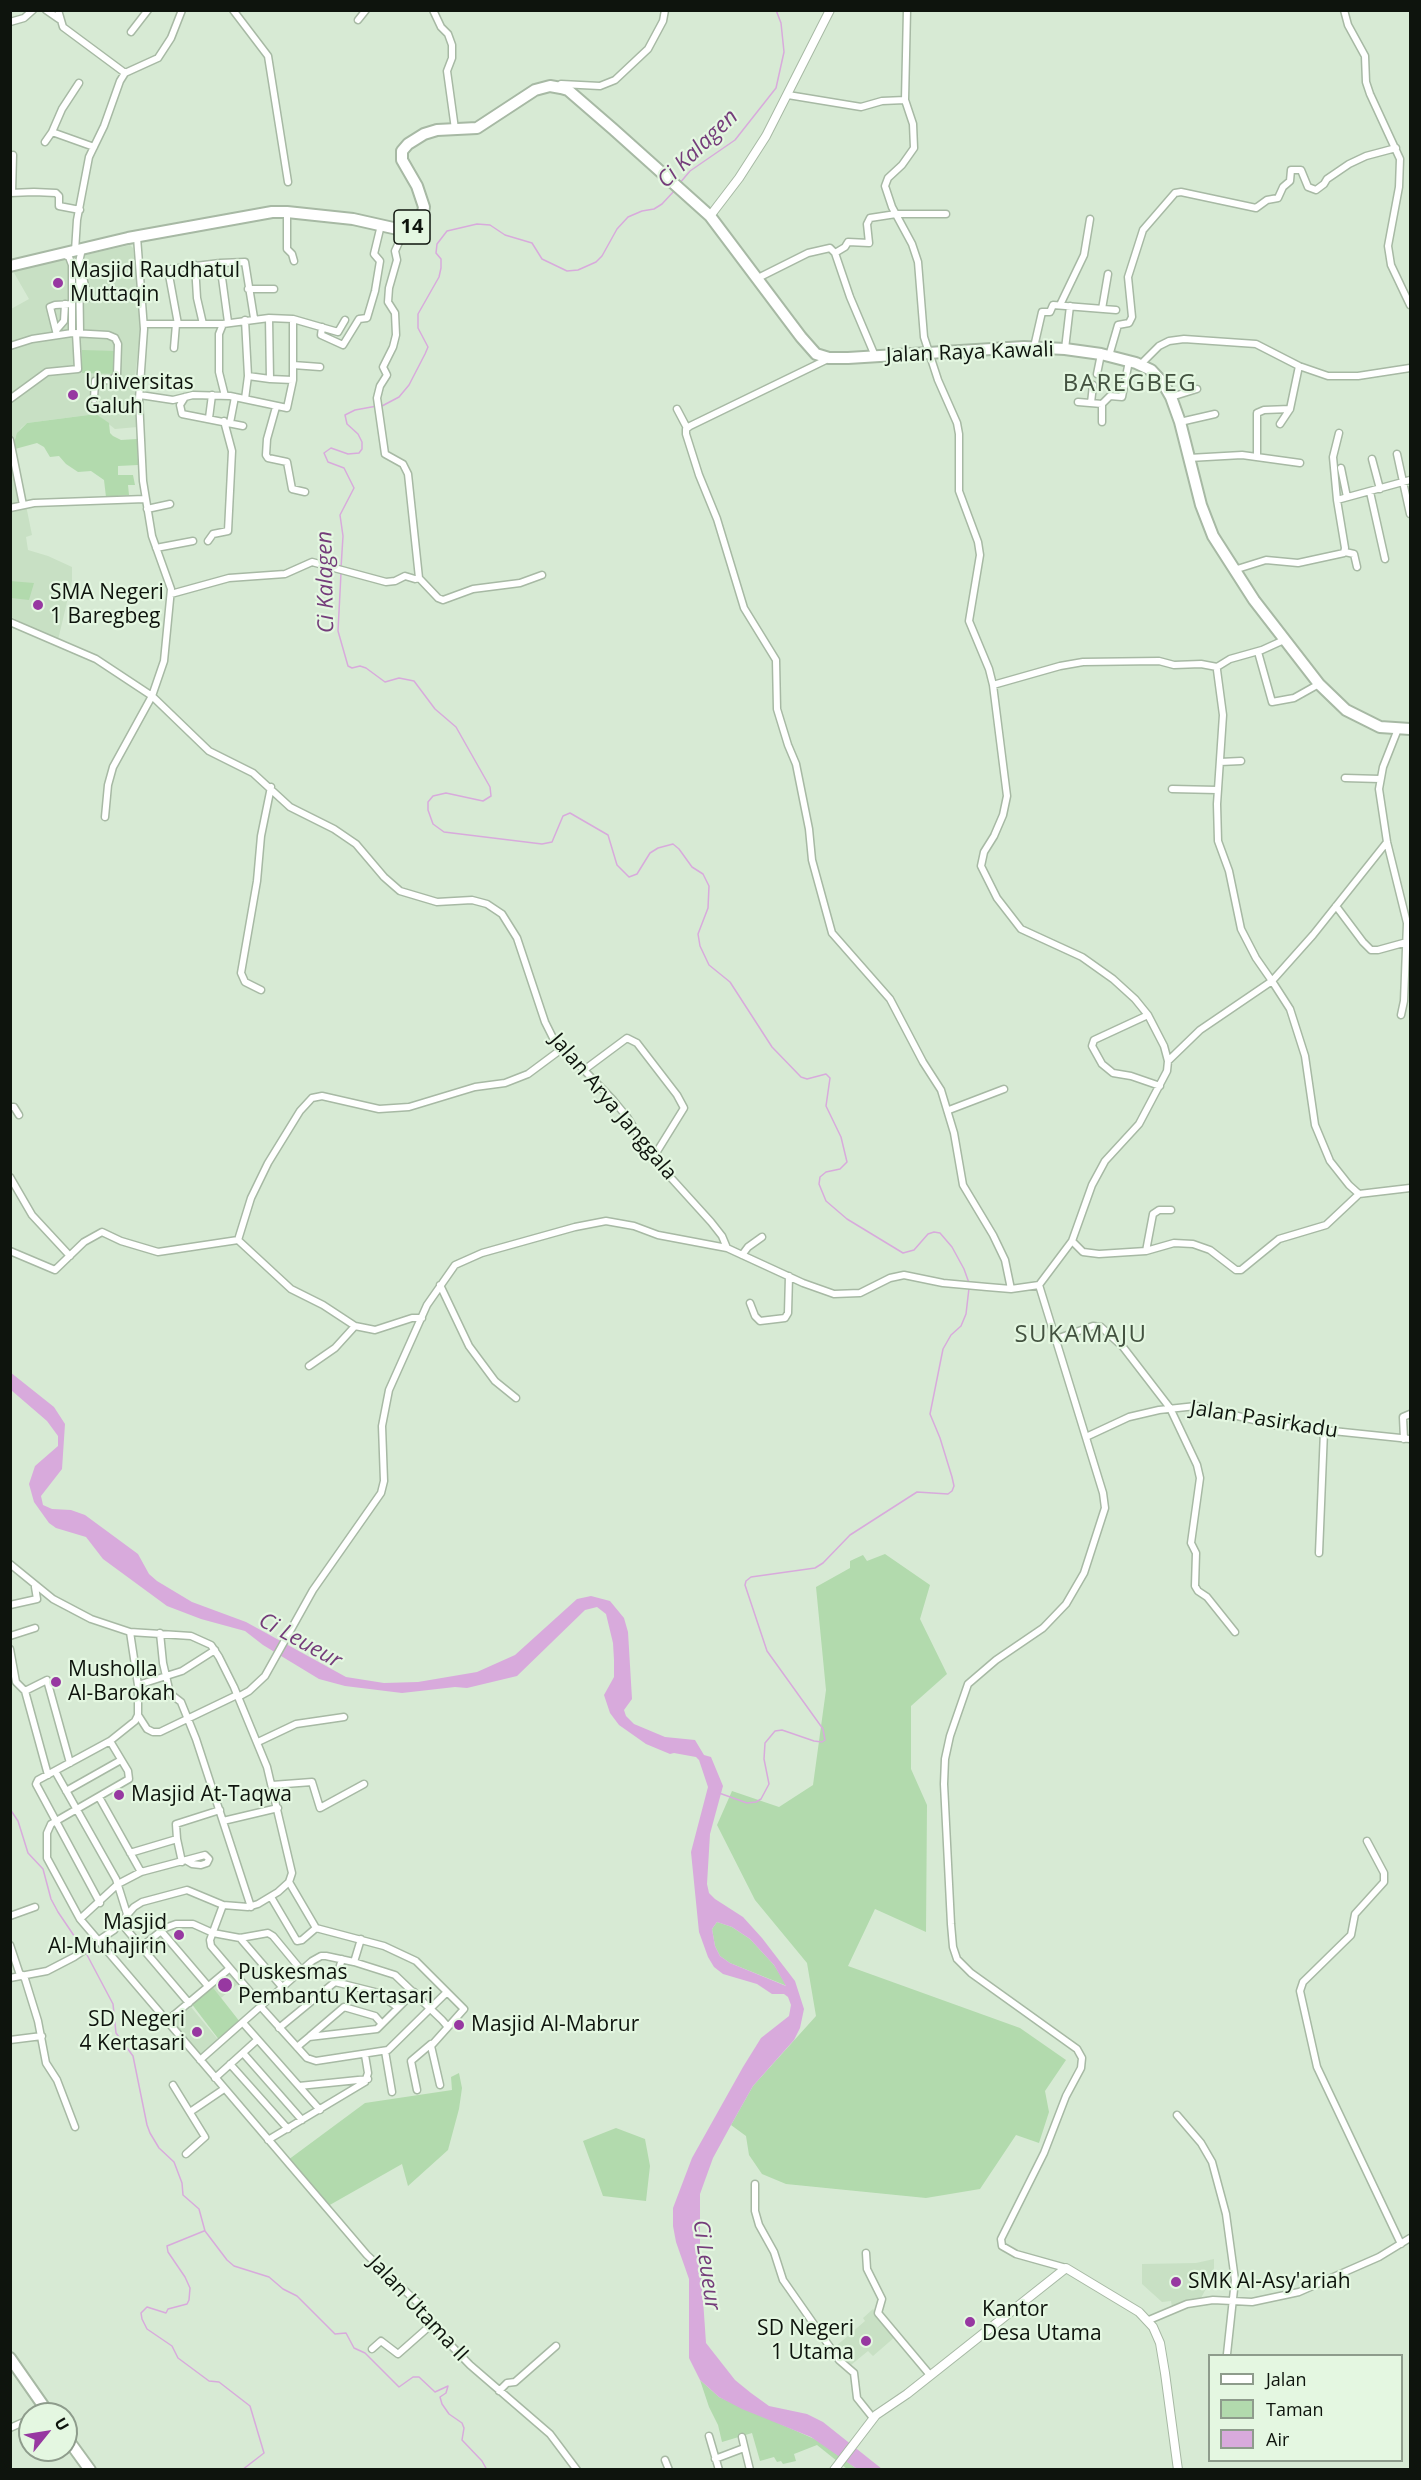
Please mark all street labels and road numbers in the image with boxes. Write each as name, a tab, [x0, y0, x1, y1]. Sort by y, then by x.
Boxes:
road number: 14	[394, 210, 430, 244]
street label: Jalan Raya Kawali	[886, 337, 1054, 369]
street label: Jalan Arya Janggala	[544, 1029, 682, 1185]
street label: Jalan Pasirkadu	[1188, 1396, 1340, 1444]
street label: Jalan Utama II	[363, 2251, 473, 2367]

